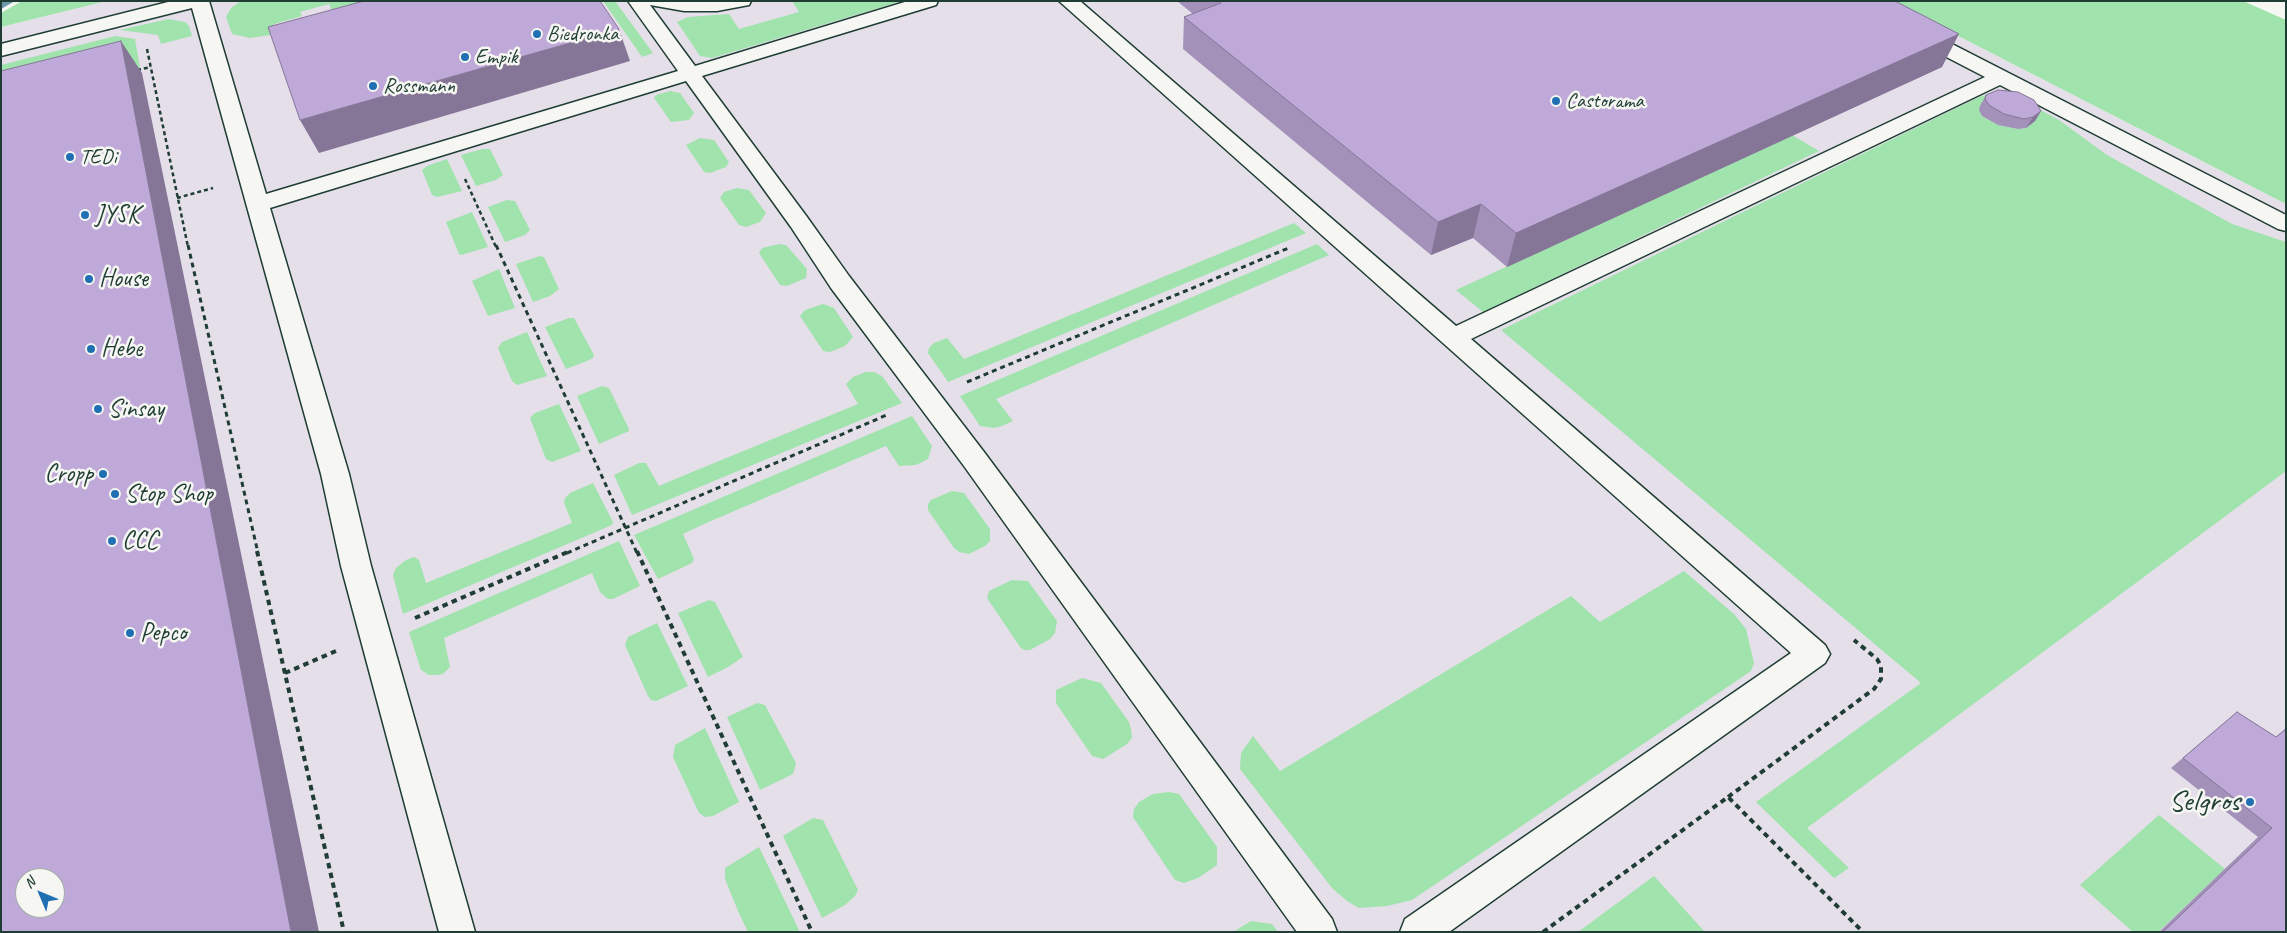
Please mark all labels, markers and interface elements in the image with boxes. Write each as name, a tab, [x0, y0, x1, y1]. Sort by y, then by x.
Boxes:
place label: Biedronka	[547, 21, 618, 47]
marker: Biedronka	[531, 28, 543, 40]
place label: Empik	[475, 44, 517, 70]
marker: Empik	[459, 51, 471, 63]
place label: Rossmann	[383, 73, 455, 99]
marker: Rossmann	[367, 80, 379, 92]
place label: Castorama	[1566, 88, 1644, 114]
marker: Castorama	[1550, 95, 1562, 107]
place label: TEDi	[80, 144, 117, 170]
marker: TEDi	[64, 151, 76, 163]
place label: JYSK	[95, 200, 139, 230]
marker: JYSK	[79, 209, 91, 221]
place label: House	[99, 264, 148, 294]
marker: House	[83, 273, 95, 285]
place label: Hebe	[101, 334, 142, 364]
marker: Hebe	[85, 343, 97, 355]
place label: Sinsay	[108, 394, 164, 424]
marker: Sinsay	[92, 403, 104, 415]
place label: Cropp	[44, 459, 93, 489]
marker: Cropp	[97, 468, 109, 480]
place label: Stop Shop	[125, 479, 213, 509]
marker: Stop Shop	[109, 488, 121, 500]
place label: CCC	[122, 526, 158, 556]
marker: CCC	[106, 535, 118, 547]
place label: Pepco	[140, 618, 186, 648]
marker: Pepco	[124, 627, 136, 639]
place label: Selgros	[2169, 784, 2240, 820]
marker: Selgros	[2244, 796, 2256, 808]
north arrow	[15, 868, 65, 918]
text: N	[21, 874, 39, 892]

